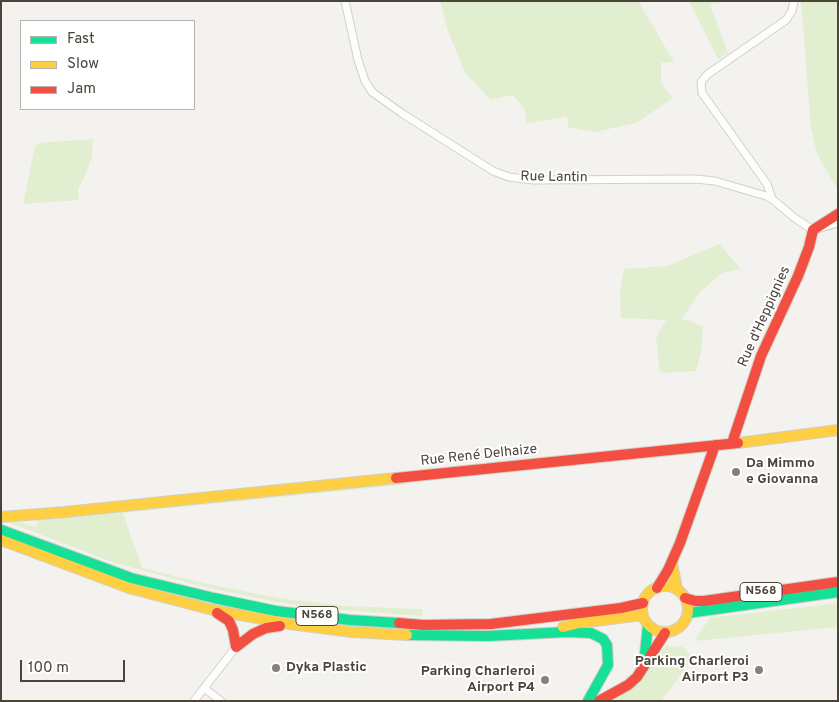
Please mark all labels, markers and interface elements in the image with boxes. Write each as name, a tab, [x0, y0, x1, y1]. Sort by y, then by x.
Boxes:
legend	[20, 20, 195, 110]
text: Fast	[67, 30, 95, 49]
text: Slow	[67, 55, 99, 74]
text: Jam	[67, 80, 96, 99]
street label: Rue Lantin	[520, 169, 588, 187]
street label: Rue d'Heppignies	[735, 264, 795, 370]
street label: Rue René Delhaize	[420, 442, 538, 470]
place label: Da Mimmo e Giovanna	[746, 456, 818, 488]
marker: Da Mimmo e Giovanna	[730, 466, 742, 478]
road number: N568	[740, 582, 782, 602]
road number: N568	[296, 606, 338, 626]
scale bar	[22, 650, 128, 682]
place label: Parking Charleroi Airport P3	[635, 654, 749, 686]
text: 100 m	[28, 659, 69, 678]
place label: Dyka Plastic	[286, 660, 367, 676]
marker: Dyka Plastic	[270, 662, 282, 674]
place label: Parking Charleroi Airport P4	[421, 664, 535, 696]
marker: Parking Charleroi Airport P3	[753, 664, 765, 676]
marker: Parking Charleroi Airport P4	[539, 674, 551, 686]

